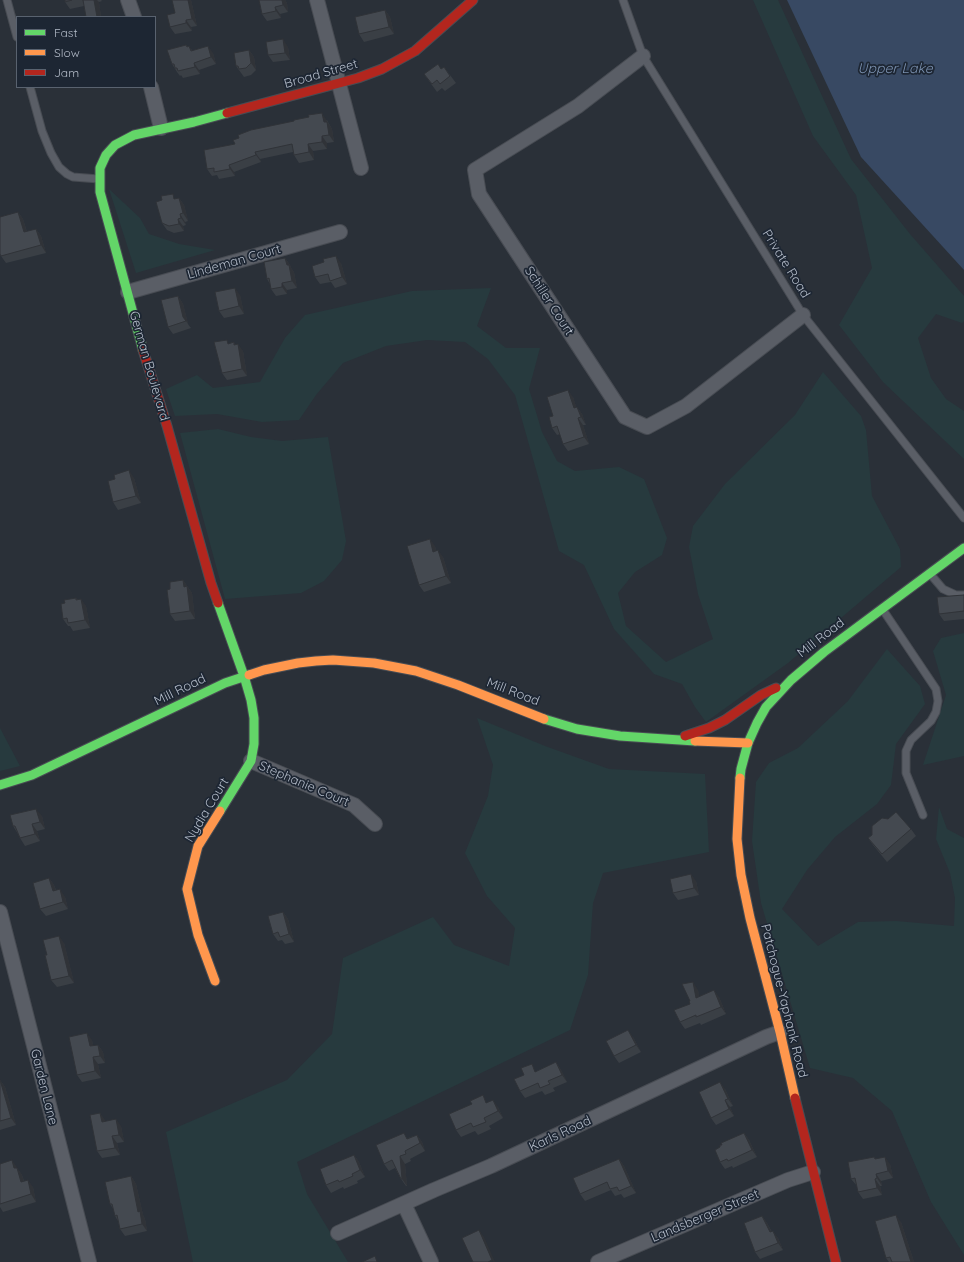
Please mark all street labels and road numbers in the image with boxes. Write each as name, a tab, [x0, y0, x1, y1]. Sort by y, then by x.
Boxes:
street label: Broad Street	[282, 56, 360, 92]
street label: Private Road	[759, 227, 813, 301]
street label: Lindeman Court	[186, 241, 282, 283]
street label: Schiller Court	[521, 264, 577, 338]
street label: German Boulevard	[126, 309, 172, 423]
street label: Mill Road	[794, 615, 848, 661]
street label: Mill Road	[152, 671, 208, 709]
street label: Mill Road	[484, 675, 542, 709]
street label: Stephanie Court	[257, 758, 351, 810]
street label: Nydia Court	[182, 775, 232, 845]
street label: Patchogue-Yaphank Road	[757, 923, 811, 1079]
street label: Garden Lane	[27, 1047, 61, 1127]
street label: Karls Road	[527, 1113, 593, 1155]
street label: Landsberger Street	[649, 1186, 761, 1246]

